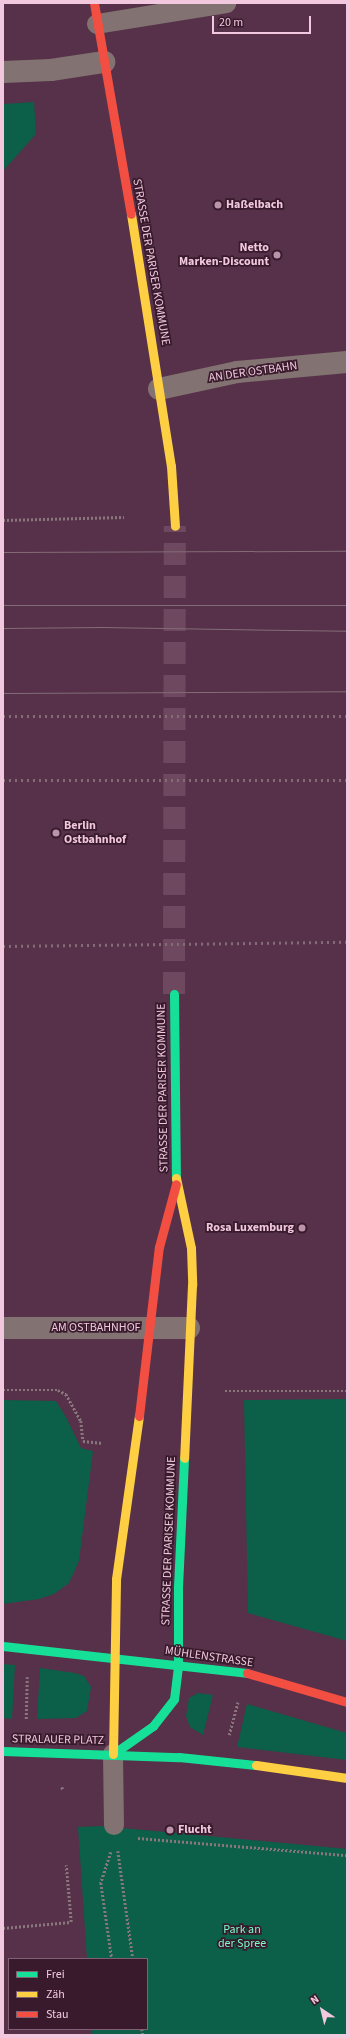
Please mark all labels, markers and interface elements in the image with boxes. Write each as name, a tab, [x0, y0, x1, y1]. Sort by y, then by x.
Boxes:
scale bar	[214, 8, 313, 34]
text: 20 m	[219, 14, 243, 31]
street label: STRASSE DER PARISER KOMMUNE	[129, 178, 173, 346]
place label: Haßelbach	[226, 198, 283, 212]
marker: Haßelbach	[213, 200, 223, 210]
place label: Netto Marken-Discount	[179, 241, 269, 269]
marker: Netto Marken-Discount	[272, 250, 282, 260]
street label: AN DER OSTBAHN	[208, 359, 298, 385]
place label: Berlin Ostbahnhof	[64, 819, 126, 847]
marker: Berlin Ostbahnhof	[51, 828, 61, 838]
street label: STRASSE DER PARISER KOMMUNE	[154, 1003, 172, 1173]
place label: Rosa Luxemburg	[206, 1221, 294, 1235]
marker: Rosa Luxemburg	[297, 1223, 307, 1233]
street label: AM OSTBAHNHOF	[51, 1321, 141, 1335]
street label: STRASSE DER PARISER KOMMUNE	[159, 1456, 179, 1626]
street label: MÜHLENSTRASSE	[164, 1644, 254, 1670]
street label: STRALAUER PLATZ	[12, 1732, 104, 1748]
place label: Flucht	[178, 1823, 212, 1837]
marker: Flucht	[165, 1825, 175, 1835]
park label: Park an der Spree	[218, 1923, 266, 1951]
legend	[8, 1958, 148, 2030]
text: Frei	[46, 1966, 65, 1983]
text: Zäh	[46, 1986, 65, 2003]
north arrow	[302, 1990, 342, 2030]
text: N	[308, 1992, 322, 2008]
text: Stau	[46, 2006, 69, 2023]

